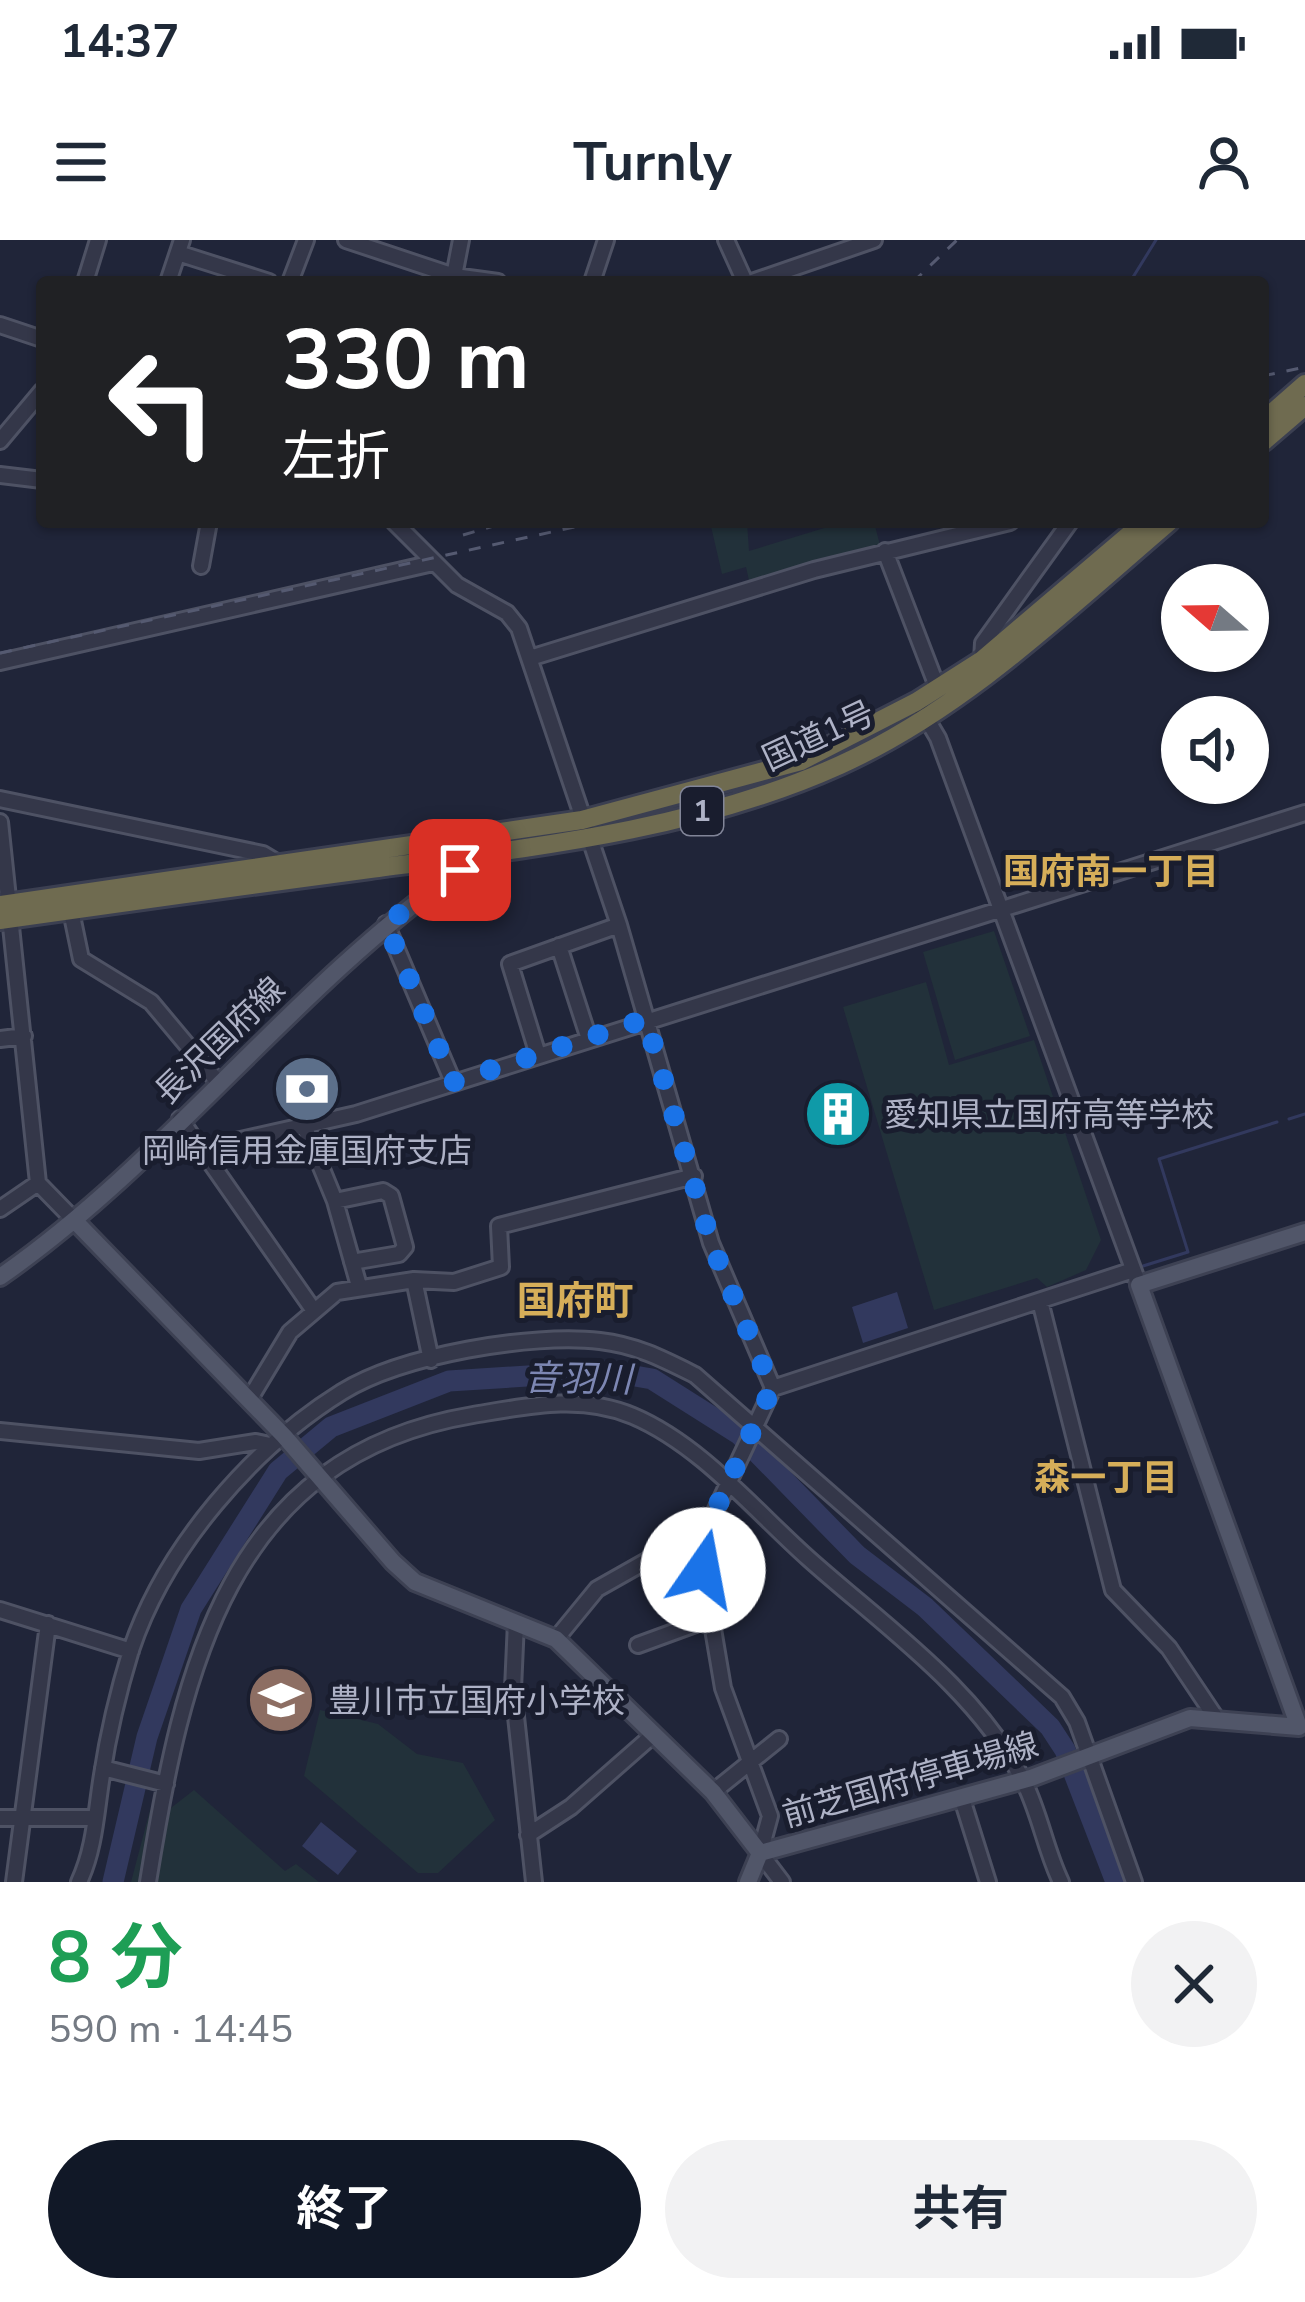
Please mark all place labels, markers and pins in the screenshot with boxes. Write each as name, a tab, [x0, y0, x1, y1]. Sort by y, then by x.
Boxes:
pin	[409, 819, 511, 921]
bank icon: 岡崎信用金庫国府支店	[272, 1054, 342, 1124]
building icon: 愛知県立国府高等学校	[803, 1079, 873, 1149]
place label: 愛知県立国府高等学校	[884, 1093, 1214, 1138]
place label: 岡崎信用金庫国府支店	[142, 1129, 472, 1174]
school or university icon: 豊川市立国府小学校	[246, 1665, 316, 1735]
place label: 豊川市立国府小学校	[328, 1679, 625, 1724]

